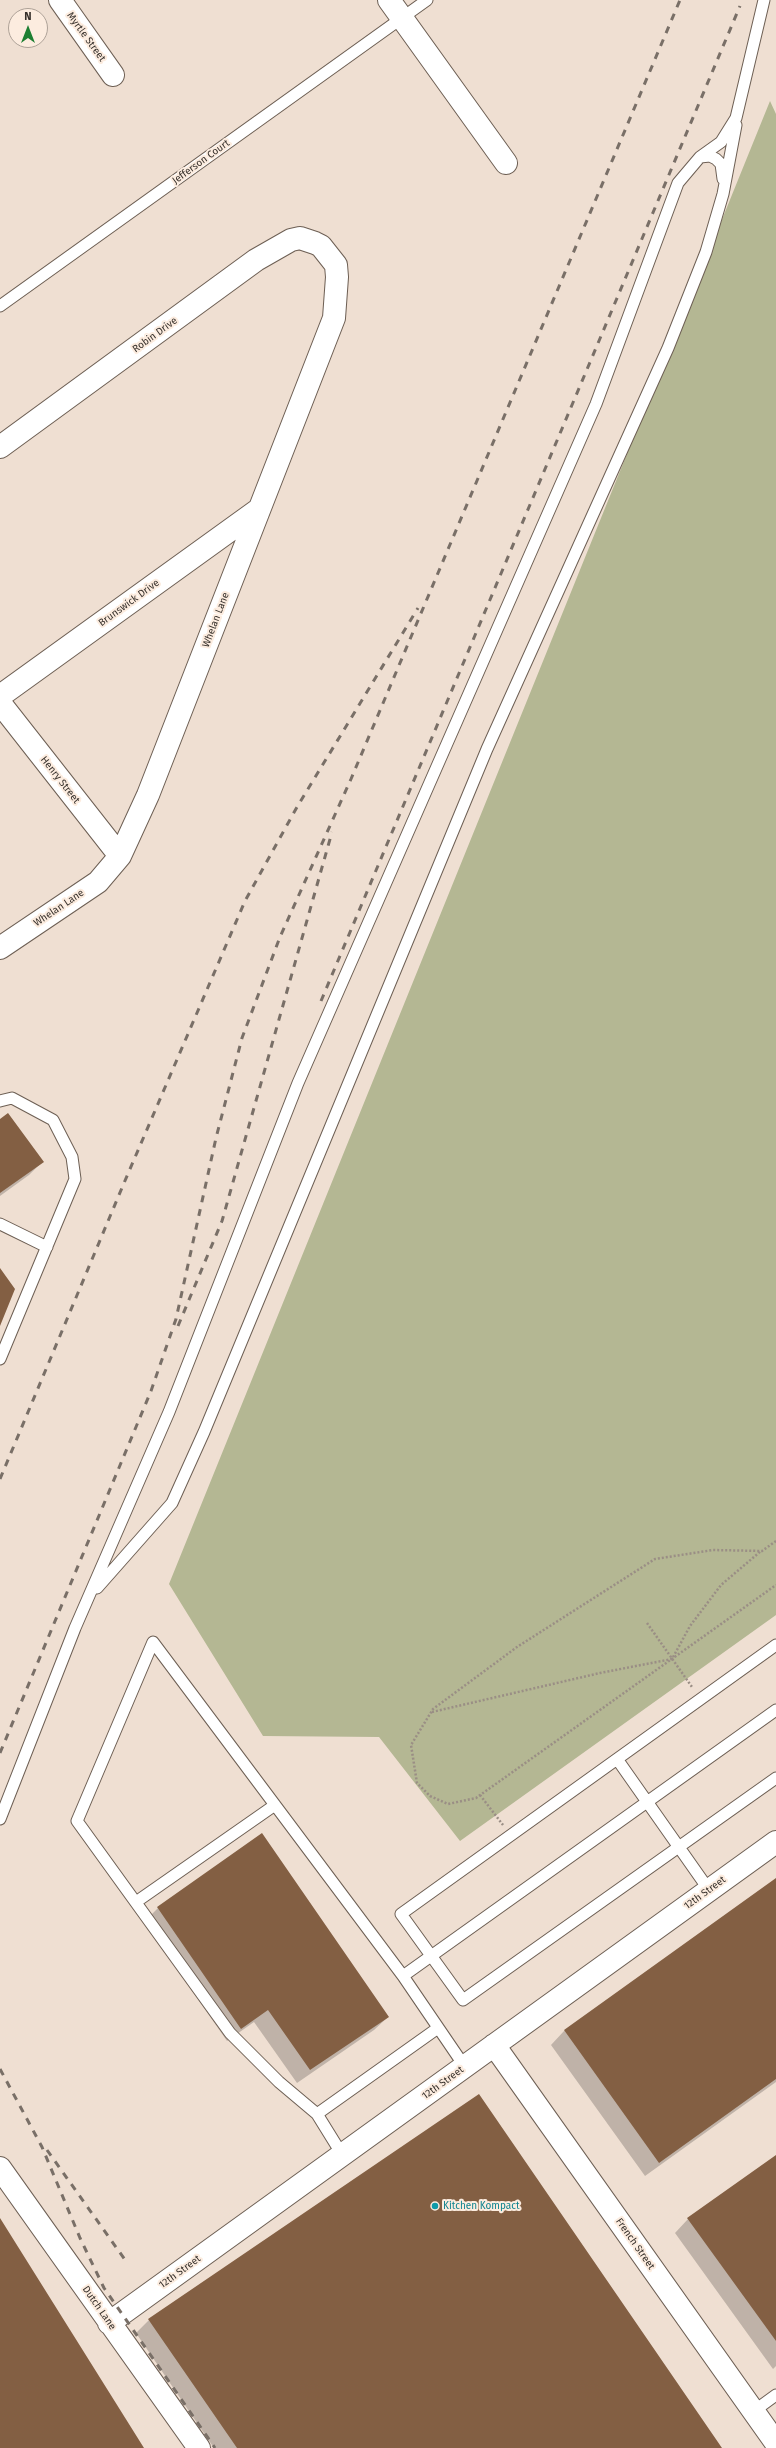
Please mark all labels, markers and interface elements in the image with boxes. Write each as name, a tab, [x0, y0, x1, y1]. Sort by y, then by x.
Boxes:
north arrow	[8, 8, 48, 48]
text: N	[24, 10, 32, 23]
street label: Myrtle Street	[64, 10, 108, 64]
street label: Jefferson Court	[170, 137, 232, 187]
street label: Robin Drive	[130, 315, 180, 355]
street label: Brunswick Drive	[96, 577, 162, 629]
street label: Whelan Lane	[200, 591, 232, 649]
street label: Henry Street	[38, 754, 82, 806]
street label: Whelan Lane	[32, 887, 86, 929]
street label: 12th Street	[682, 1874, 728, 1912]
street label: 12th Street	[420, 2064, 466, 2102]
place label: Kitchen Kompact	[443, 2200, 520, 2212]
marker: Kitchen Kompact	[430, 2201, 440, 2211]
street label: French Street	[613, 2216, 657, 2272]
street label: 12th Street	[157, 2253, 203, 2291]
street label: Dutch Lane	[80, 2284, 118, 2332]

